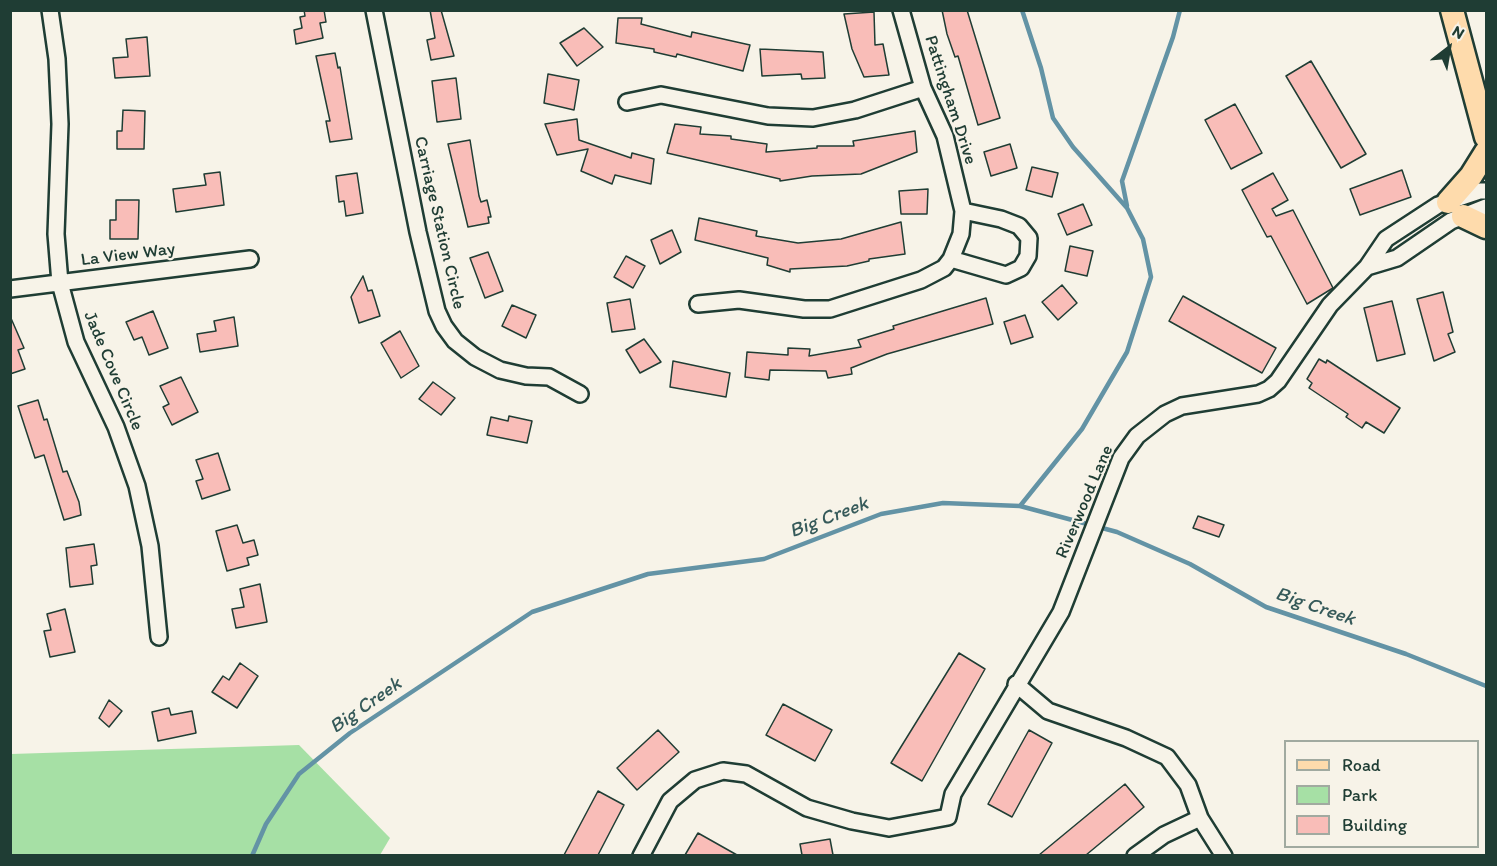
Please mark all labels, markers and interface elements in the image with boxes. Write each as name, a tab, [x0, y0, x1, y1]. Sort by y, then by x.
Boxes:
north arrow	[1419, 18, 1479, 78]
text: N	[1449, 21, 1468, 43]
street label: Pattingham Drive	[919, 33, 981, 167]
street label: Carriage Station Circle	[409, 134, 469, 312]
street label: La View Way	[80, 238, 176, 272]
street label: Jade Cove Circle	[78, 308, 148, 434]
street label: Riverwood Lane	[1051, 442, 1119, 562]
water label: Big Creek	[786, 492, 872, 544]
water label: Big Creek	[1272, 582, 1358, 632]
water label: Big Creek	[325, 672, 407, 740]
legend	[1284, 740, 1479, 848]
text: Road	[1342, 754, 1381, 776]
text: Park	[1342, 784, 1377, 806]
text: Building	[1342, 814, 1407, 836]

